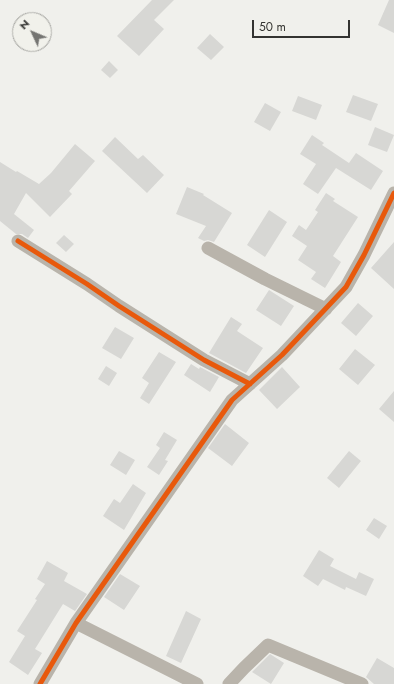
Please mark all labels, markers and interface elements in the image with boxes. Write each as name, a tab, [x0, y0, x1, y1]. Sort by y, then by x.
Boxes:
north arrow	[12, 12, 52, 52]
scale bar	[254, 12, 352, 38]
text: N	[15, 16, 33, 33]
text: 50 m	[259, 18, 286, 36]

